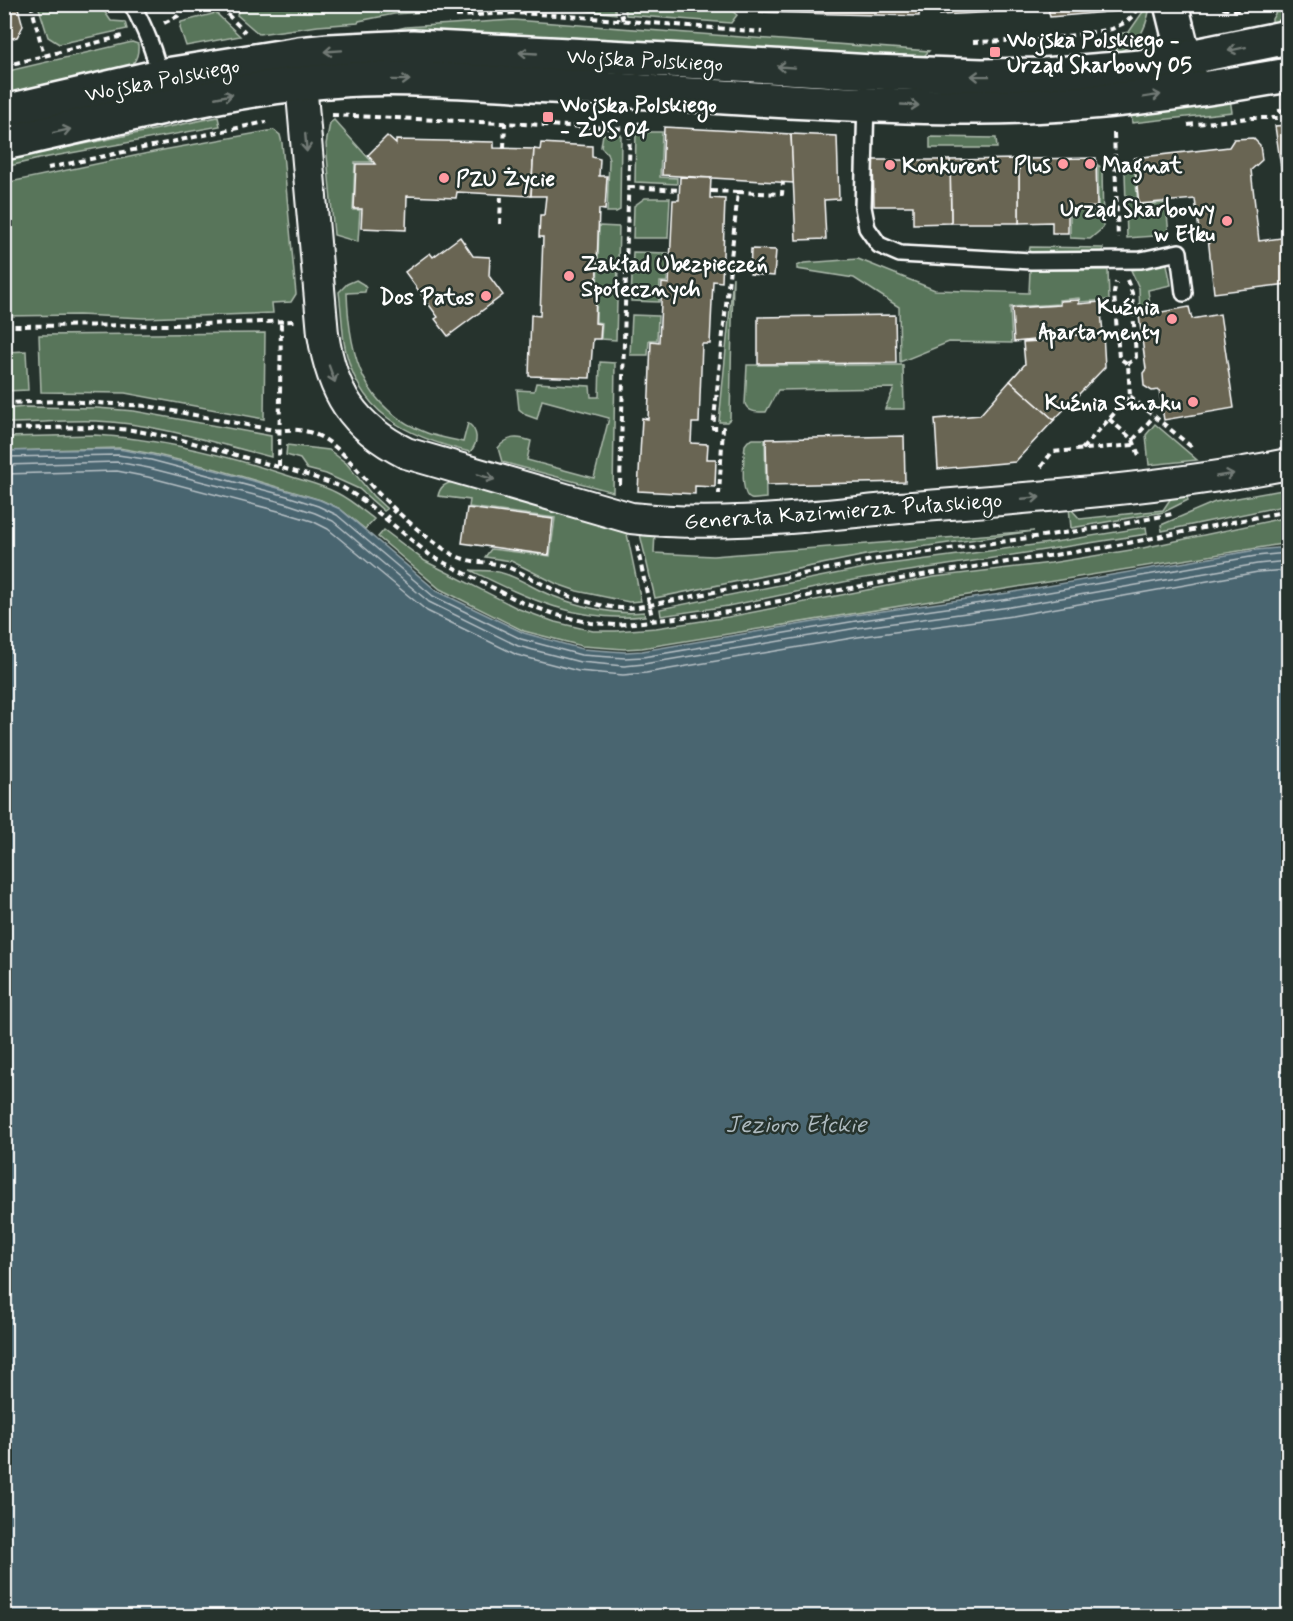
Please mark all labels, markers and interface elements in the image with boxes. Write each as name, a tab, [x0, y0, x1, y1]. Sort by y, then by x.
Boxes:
place label: Wojska Polskiego - Urząd Skarbowy 05	[1006, 27, 1192, 81]
street label: Wojska Polskiego	[566, 43, 724, 82]
one-way arrow	[1227, 44, 1247, 55]
marker: Wojska Polskiego - Urząd Skarbowy 05	[988, 45, 1002, 59]
one-way arrow	[324, 46, 344, 57]
one-way arrow	[518, 47, 538, 58]
street label: Wojska Polskiego	[83, 52, 243, 113]
one-way arrow	[776, 61, 796, 72]
one-way arrow	[971, 70, 991, 82]
one-way arrow	[390, 74, 410, 85]
one-way arrow	[213, 90, 233, 101]
one-way arrow	[1142, 90, 1162, 101]
place label: Wojska Polskiego - ZUS 04	[559, 92, 717, 145]
one-way arrow	[900, 100, 920, 111]
marker: Wojska Polskiego - ZUS 04	[541, 110, 555, 124]
one-way arrow	[51, 125, 71, 136]
one-way arrow	[301, 133, 312, 153]
place label: Plus	[1013, 152, 1051, 180]
place label: Magnat	[1102, 152, 1183, 184]
place label: Konkurent	[902, 153, 1000, 181]
marker: Plus	[1056, 157, 1070, 171]
marker: Magnat	[1083, 157, 1097, 171]
marker: Konkurent	[883, 158, 897, 172]
place label: PZU Życie	[456, 166, 555, 195]
marker: PZU Życie	[437, 171, 451, 185]
place label: Urząd Skarbowy w Ełku	[1060, 196, 1215, 249]
marker: Urząd Skarbowy w Ełku	[1220, 214, 1234, 228]
place label: Zakład Ubezpieczeń Społecznych	[581, 251, 768, 305]
marker: Zakład Ubezpieczeń Społecznych	[562, 269, 576, 283]
place label: Dos Patos	[379, 284, 474, 312]
marker: Dos Patos	[479, 289, 493, 303]
place label: Kuźnia Apartamenty	[1038, 294, 1160, 349]
marker: Kuźnia Apartamenty	[1165, 312, 1179, 326]
one-way arrow	[327, 365, 338, 383]
place label: Kuźnia Smaku	[1045, 390, 1181, 418]
marker: Kuźnia Smaku	[1186, 395, 1200, 409]
one-way arrow	[1214, 470, 1234, 481]
one-way arrow	[476, 472, 495, 483]
street label: Generała Kazimierza Pułaskiego	[683, 487, 1003, 540]
one-way arrow	[1021, 492, 1041, 503]
water label: Jezioro Ełckie	[726, 1110, 868, 1141]

